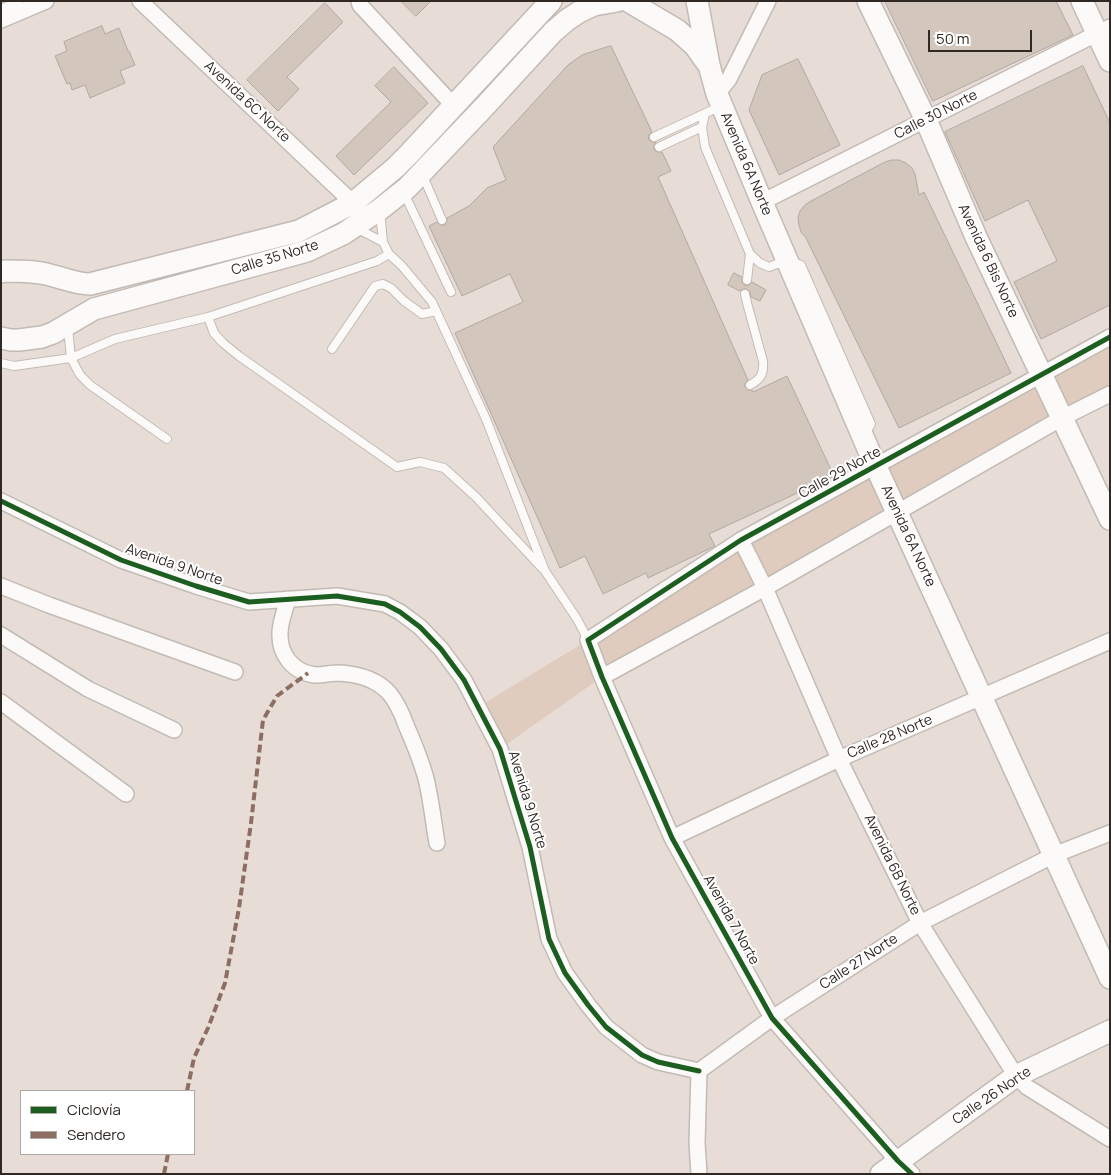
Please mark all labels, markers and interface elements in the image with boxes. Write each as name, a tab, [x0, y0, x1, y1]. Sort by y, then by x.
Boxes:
scale bar	[931, 20, 1035, 52]
text: 50 m	[936, 28, 970, 49]
street label: Avenida 6C Norte	[200, 58, 294, 146]
street label: Calle 30 Norte	[892, 87, 980, 143]
street label: Avenida 6A Norte	[717, 110, 775, 218]
street label: Avenida 6 Bis Norte	[954, 201, 1022, 321]
street label: Calle 35 Norte	[229, 237, 321, 279]
street label: Calle 29 Norte	[796, 444, 884, 502]
street label: Avenida 6A Norte	[877, 482, 939, 590]
street label: Avenida 9 Norte	[123, 541, 225, 589]
street label: Calle 28 Norte	[845, 712, 935, 762]
street label: Avenida 9 Norte	[504, 749, 550, 851]
street label: Avenida 6B Norte	[860, 812, 924, 918]
street label: Avenida 7 Norte	[699, 872, 763, 968]
street label: Calle 27 Norte	[817, 931, 901, 993]
street label: Calle 26 Norte	[949, 1064, 1035, 1128]
legend	[20, 1090, 195, 1155]
text: Ciclovía	[67, 1099, 121, 1120]
text: Sendero	[67, 1124, 125, 1145]

